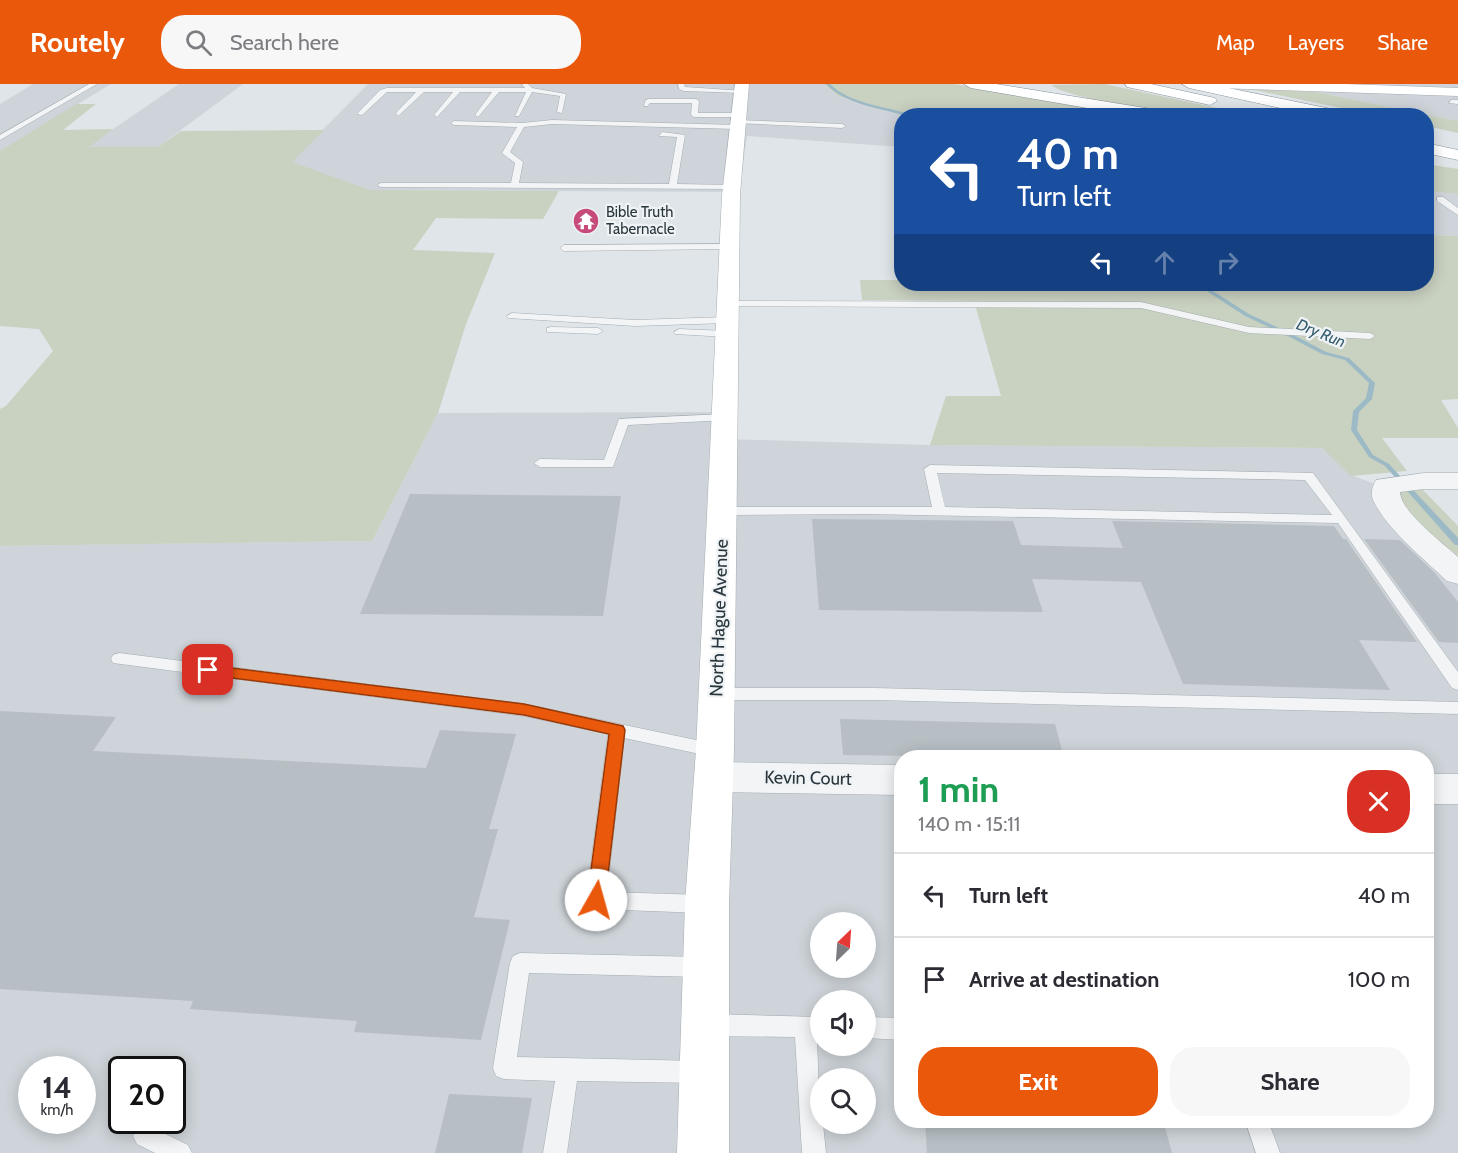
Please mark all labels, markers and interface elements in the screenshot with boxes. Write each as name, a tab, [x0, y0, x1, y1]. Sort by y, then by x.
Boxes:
search box	[161, 15, 581, 69]
text: Routely	[30, 25, 125, 59]
icon: search	[182, 26, 215, 59]
text: Search here	[230, 29, 339, 56]
text: Map	[1216, 30, 1255, 55]
text: Layers	[1288, 30, 1344, 55]
text: Share	[1377, 30, 1428, 55]
text: 40 m	[1017, 128, 1119, 180]
icon: left	[918, 132, 996, 210]
text: Turn left	[1017, 180, 1111, 213]
place label: Bible Truth Tabernacle	[606, 203, 675, 238]
temple icon: Bible Truth Tabernacle	[571, 206, 601, 236]
icon: left	[1085, 246, 1118, 279]
icon: ahead	[1148, 246, 1181, 279]
icon: right	[1211, 246, 1244, 279]
water label: Dry Run	[1294, 315, 1348, 351]
street label: North Hague Avenue	[705, 539, 733, 697]
pin	[182, 644, 233, 695]
icon: arrive	[191, 653, 224, 686]
street label: Kevin Court	[764, 766, 852, 790]
text: 1 min	[918, 767, 999, 811]
button: close	[1347, 770, 1410, 833]
text: 140 m · 15:11	[918, 812, 1020, 836]
position arrow	[564, 868, 628, 932]
icon: left	[918, 879, 951, 912]
text: Turn left	[969, 882, 1048, 909]
text: 40 m	[1358, 882, 1410, 909]
north arrow	[810, 912, 876, 978]
map controls	[810, 912, 876, 1134]
icon: arrive	[918, 963, 951, 996]
text: Arrive at destination	[969, 966, 1159, 993]
text: 100 m	[1348, 966, 1410, 993]
button: sound	[810, 990, 876, 1056]
button: Exit	[918, 1047, 1158, 1116]
button: Share	[1170, 1047, 1410, 1116]
speed limit sign: 20	[108, 1056, 186, 1134]
button: search	[810, 1068, 876, 1134]
text: 14	[42, 1069, 72, 1106]
text: km/h	[41, 1101, 73, 1119]

